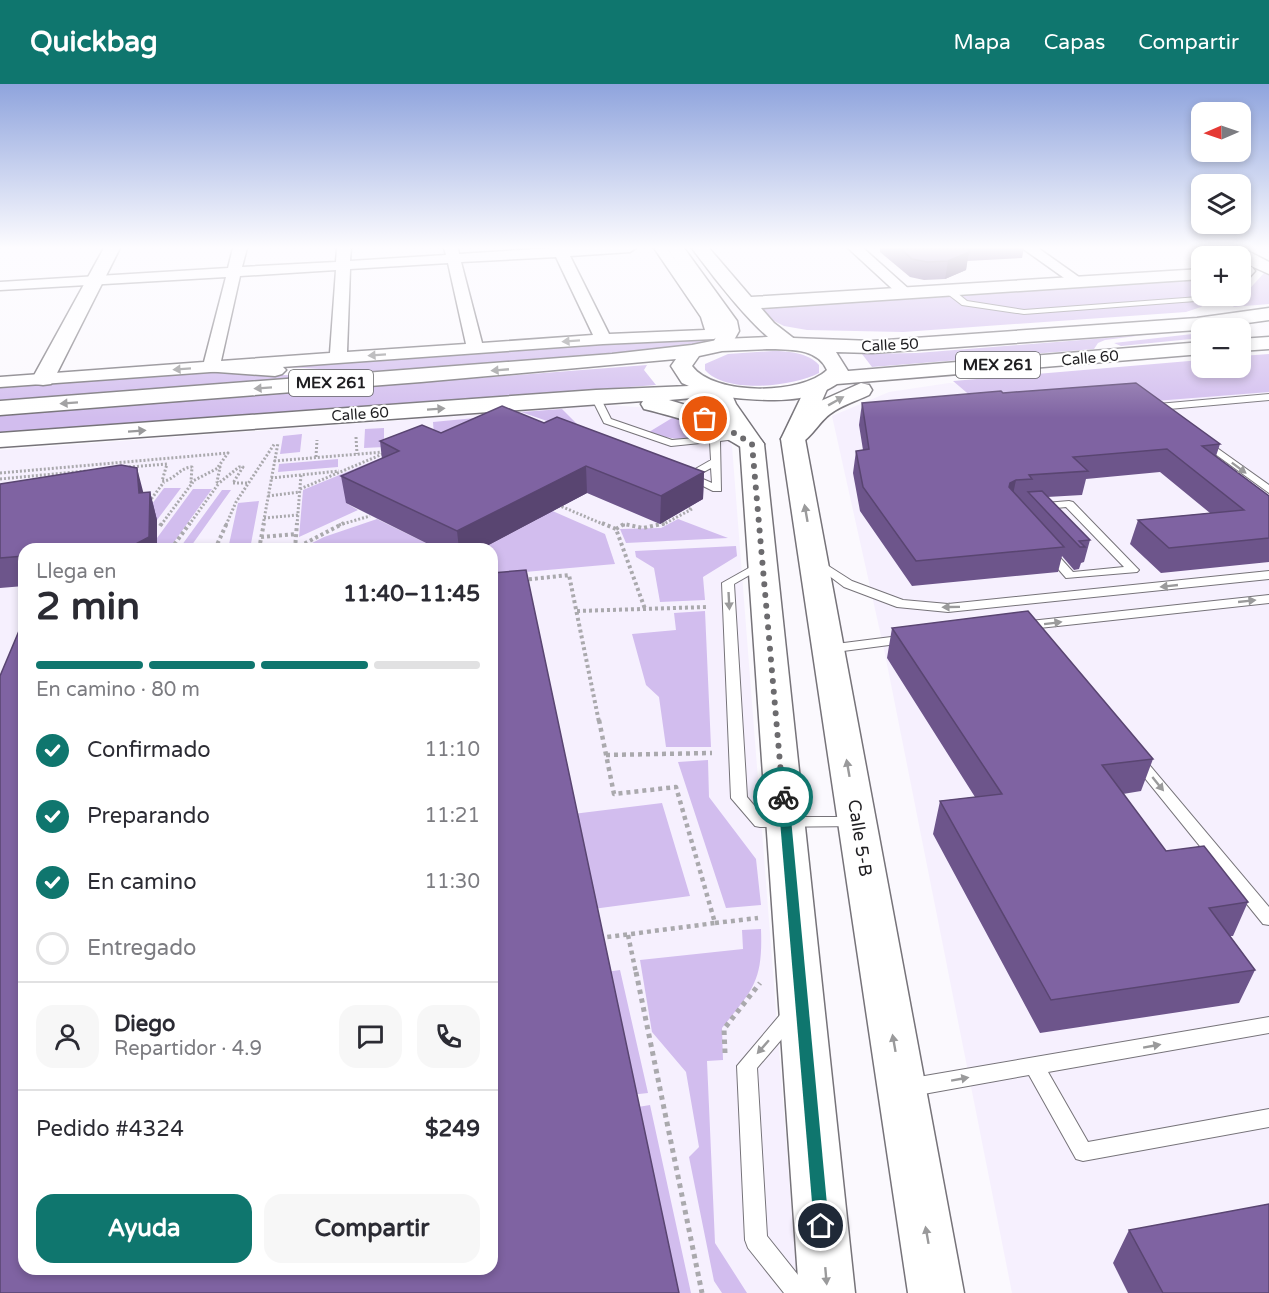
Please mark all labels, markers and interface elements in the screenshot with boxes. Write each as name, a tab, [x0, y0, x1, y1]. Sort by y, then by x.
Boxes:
text: Quickbag	[30, 25, 158, 59]
text: Mapa	[954, 30, 1011, 55]
text: Capas	[1044, 30, 1105, 55]
text: Compartir	[1138, 30, 1239, 55]
north arrow	[1191, 102, 1251, 162]
map controls	[1191, 102, 1251, 378]
button: layers	[1191, 174, 1251, 234]
button: +	[1191, 246, 1251, 306]
button: −	[1191, 318, 1251, 378]
street label: Calle 50	[861, 335, 919, 355]
one-way arrow	[562, 337, 581, 346]
street label: Calle 60	[1061, 347, 1119, 369]
one-way arrow	[367, 350, 386, 360]
road number: MEX 261	[956, 352, 1040, 378]
one-way arrow	[173, 364, 192, 373]
one-way arrow	[490, 365, 509, 374]
road number: MEX 261	[289, 370, 373, 396]
one-way arrow	[254, 383, 273, 393]
pin	[679, 393, 730, 444]
one-way arrow	[828, 396, 845, 406]
one-way arrow	[59, 398, 78, 408]
icon: bag	[688, 402, 721, 435]
street label: Calle 60	[331, 403, 389, 425]
one-way arrow	[427, 404, 446, 413]
one-way arrow	[127, 426, 146, 436]
one-way arrow	[1231, 461, 1246, 473]
one-way arrow	[801, 504, 810, 523]
text: Llega en	[36, 560, 116, 584]
text: 11:40–11:45	[343, 581, 480, 607]
one-way arrow	[1160, 581, 1179, 591]
text: 2 min	[36, 583, 140, 630]
one-way arrow	[725, 592, 734, 611]
one-way arrow	[1238, 597, 1257, 606]
one-way arrow	[941, 602, 960, 612]
one-way arrow	[1044, 618, 1063, 628]
text: En camino · 80 m	[36, 678, 200, 702]
icon: check	[36, 734, 69, 767]
text: Confirmado	[87, 737, 211, 763]
text: 11:10	[425, 738, 480, 762]
one-way arrow	[844, 758, 853, 777]
courier	[753, 767, 813, 827]
one-way arrow	[1152, 777, 1164, 792]
icon: bike	[767, 781, 800, 814]
street label: Calle 5-B	[843, 798, 877, 878]
icon: check	[36, 800, 69, 833]
text: Preparando	[87, 803, 210, 829]
text: 11:21	[425, 804, 480, 828]
icon: check	[36, 866, 69, 899]
text: En camino	[87, 869, 197, 895]
text: 11:30	[425, 870, 480, 894]
text: Entregado	[87, 935, 196, 961]
button: person	[36, 1005, 99, 1068]
button: chat	[339, 1005, 402, 1068]
button: phone	[417, 1005, 480, 1068]
text: Diego	[114, 1011, 176, 1037]
one-way arrow	[890, 1033, 899, 1052]
text: Repartidor · 4.9	[114, 1037, 262, 1061]
one-way arrow	[756, 1040, 770, 1055]
one-way arrow	[1143, 1041, 1162, 1050]
one-way arrow	[950, 1074, 969, 1083]
text: Pedido #4324	[36, 1116, 184, 1142]
text: $249	[425, 1116, 480, 1142]
button: Ayuda	[36, 1194, 252, 1263]
button: Compartir	[264, 1194, 480, 1263]
pin	[795, 1200, 846, 1251]
icon: home	[804, 1209, 837, 1242]
one-way arrow	[922, 1226, 931, 1245]
one-way arrow	[821, 1267, 831, 1286]

